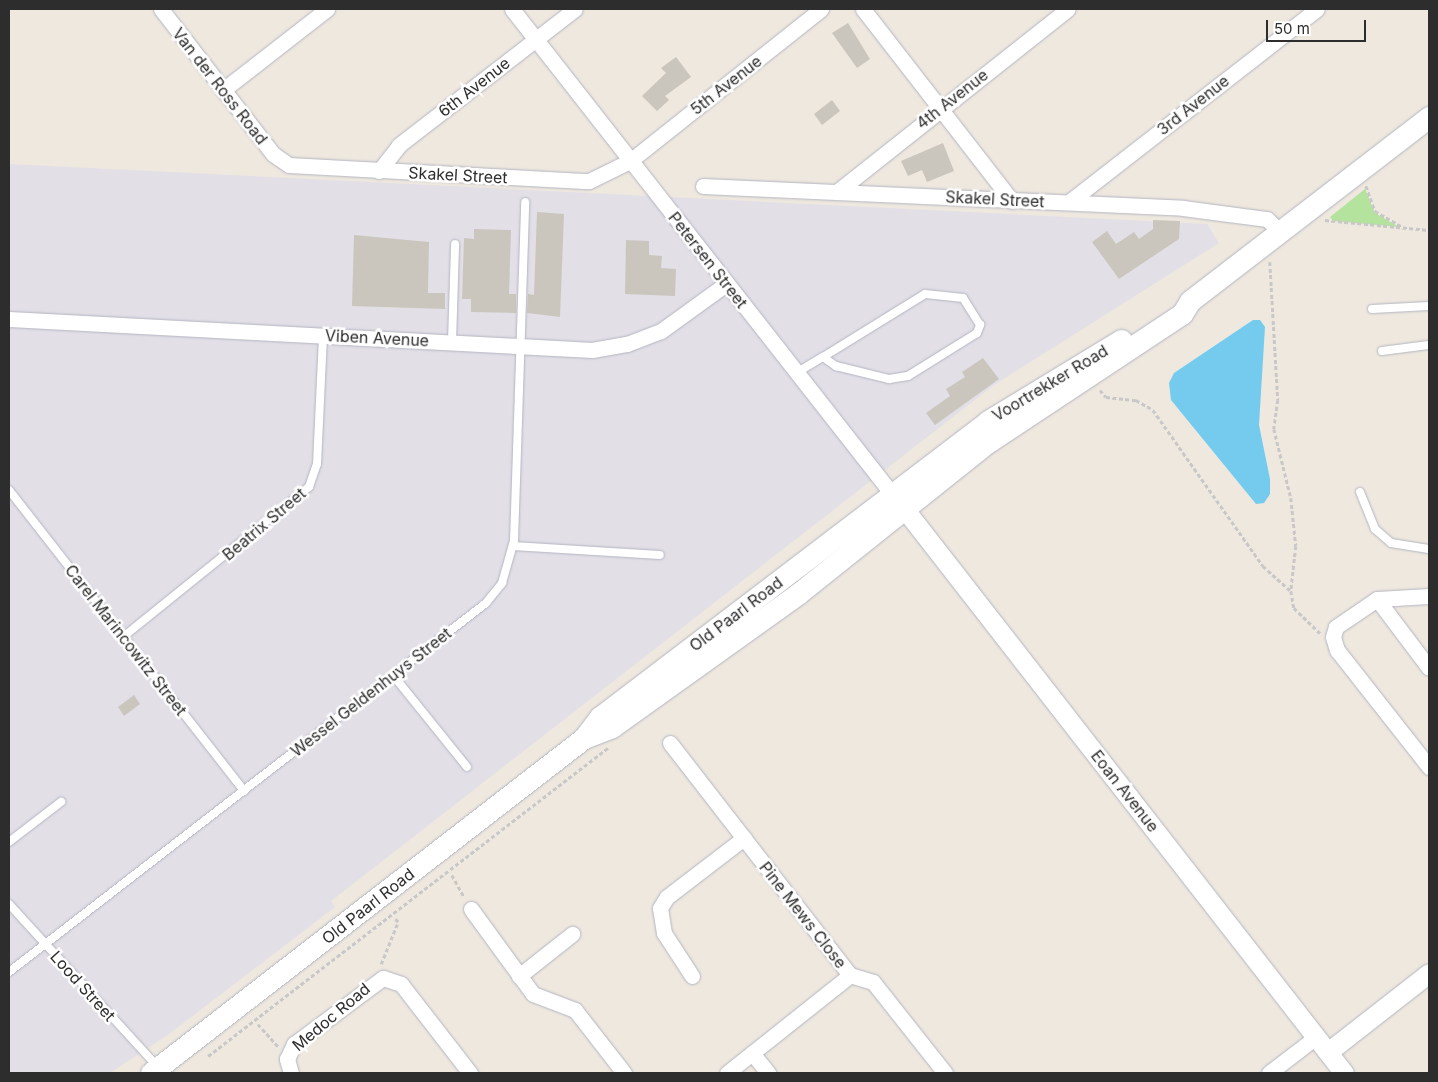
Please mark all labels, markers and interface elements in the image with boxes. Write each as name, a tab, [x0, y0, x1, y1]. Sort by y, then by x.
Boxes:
scale bar	[1268, 10, 1368, 42]
text: 50 m	[1274, 19, 1310, 38]
street label: Van der Ross Road	[169, 24, 271, 148]
street label: 5th Avenue	[687, 51, 765, 119]
street label: 6th Avenue	[434, 53, 514, 121]
street label: 4th Avenue	[912, 65, 992, 133]
street label: 3rd Avenue	[1153, 71, 1233, 139]
street label: Skakel Street	[408, 163, 508, 187]
street label: Skakel Street	[945, 187, 1045, 211]
street label: Petersen Street	[664, 208, 752, 312]
street label: Viben Avenue	[324, 326, 430, 350]
street label: Voortrekker Road	[989, 341, 1111, 425]
street label: Beatrix Street	[218, 484, 310, 564]
street label: Carel Marincowitz Street	[61, 561, 191, 719]
street label: Old Paarl Road	[686, 573, 786, 655]
street label: Wessel Geldenhuys Street	[287, 623, 455, 761]
street label: Eoan Avenue	[1087, 746, 1163, 836]
street label: Pine Mews Close	[755, 858, 851, 972]
street label: Old Paarl Road	[318, 864, 418, 948]
street label: Lood Street	[47, 947, 119, 1025]
street label: Medoc Road	[288, 979, 374, 1055]

